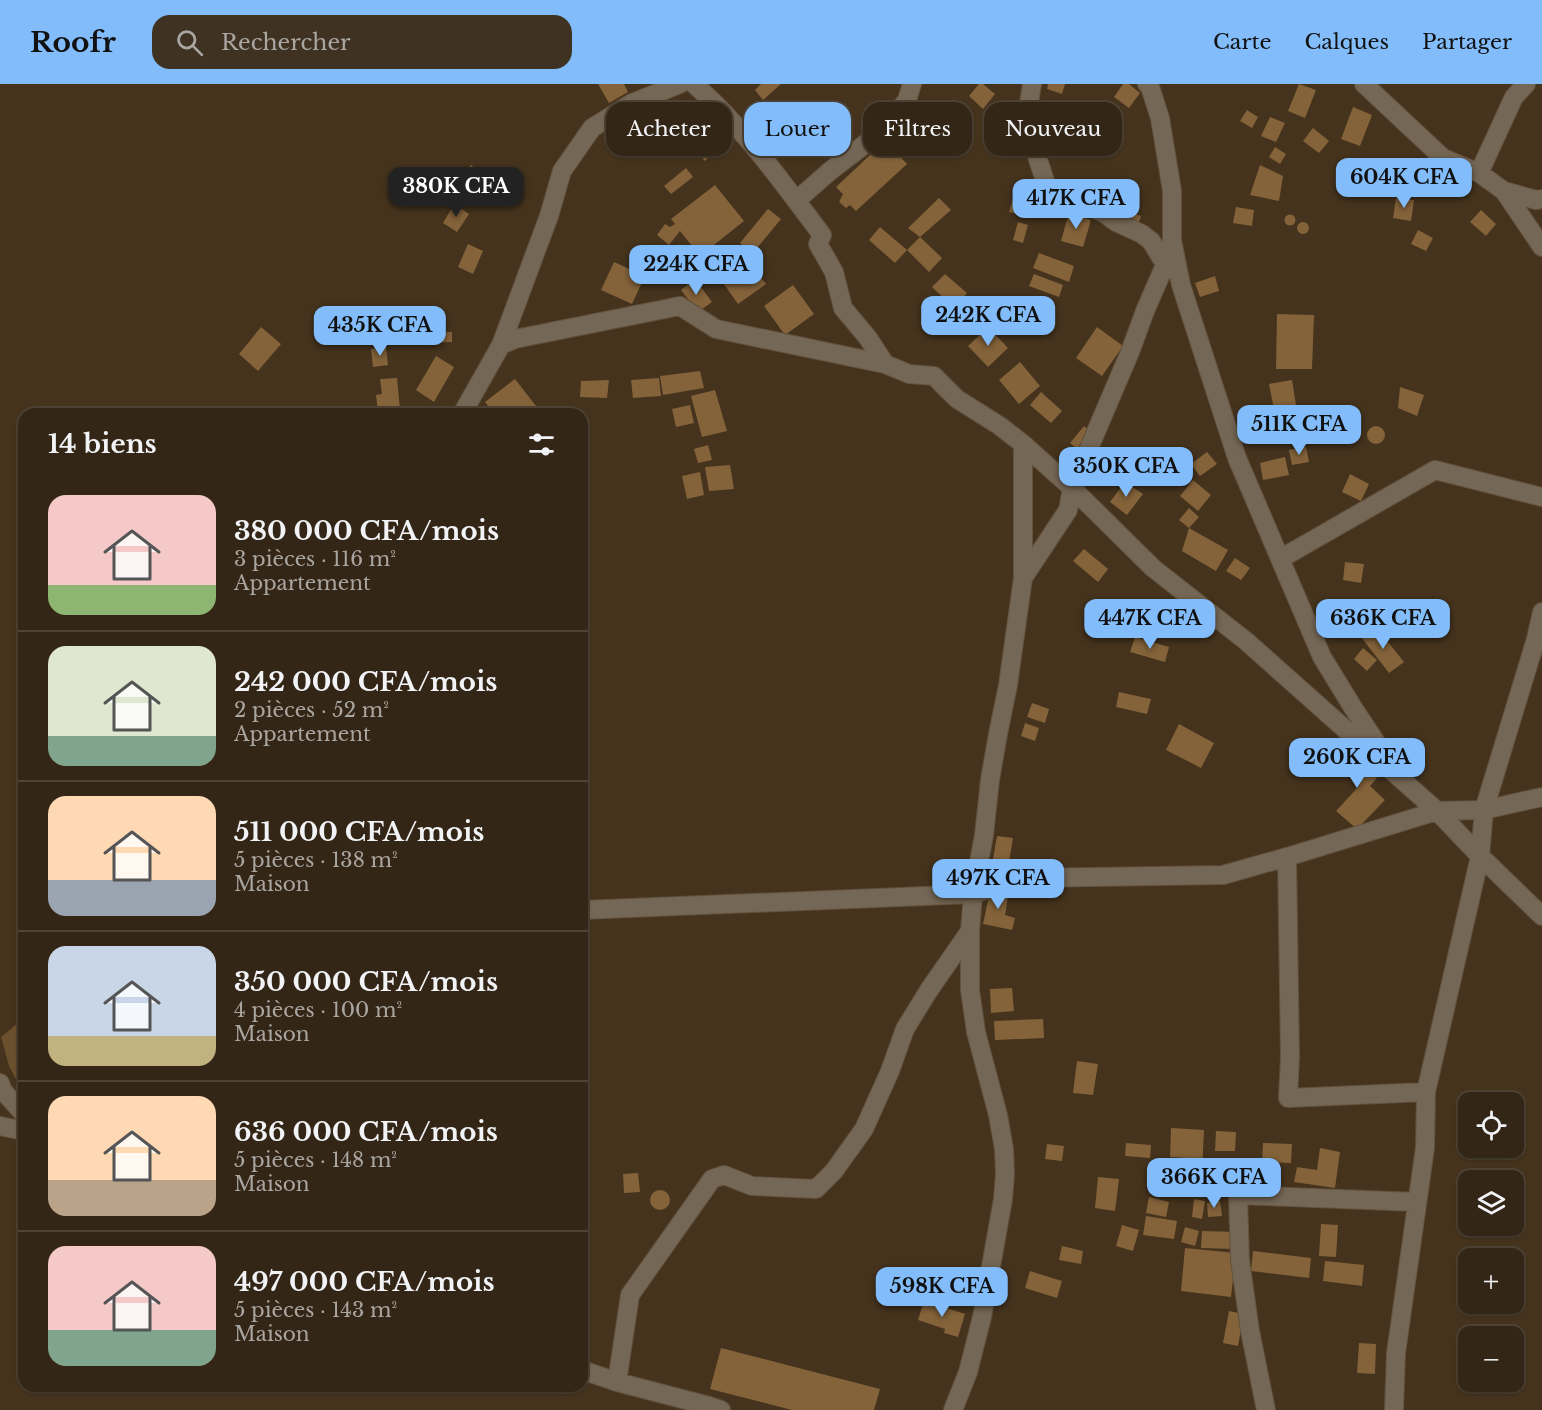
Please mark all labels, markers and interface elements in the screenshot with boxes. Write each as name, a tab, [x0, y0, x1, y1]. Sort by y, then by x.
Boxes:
search box	[152, 15, 572, 69]
text: Roofr	[30, 25, 116, 60]
icon: search	[173, 26, 206, 59]
text: Rechercher	[221, 29, 351, 56]
text: Carte	[1213, 29, 1271, 55]
text: Calques	[1304, 29, 1389, 55]
text: Partager	[1422, 29, 1512, 55]
chip: Acheter	[606, 102, 732, 156]
chip: Louer	[744, 102, 851, 156]
chip: Filtres	[863, 102, 972, 156]
chip: Nouveau	[984, 102, 1122, 156]
pin: 604K CFA	[1342, 158, 1466, 209]
text: 604K CFA	[1350, 165, 1458, 189]
pin: 380K CFA	[394, 167, 518, 218]
text: 380K CFA	[403, 174, 509, 198]
pin: 417K CFA	[1014, 179, 1138, 230]
text: 417K CFA	[1027, 186, 1125, 210]
pin: 224K CFA	[634, 245, 758, 296]
text: 224K CFA	[643, 252, 749, 276]
pin: 242K CFA	[926, 296, 1050, 347]
text: 242K CFA	[935, 303, 1041, 327]
pin: 435K CFA	[318, 306, 442, 357]
text: 435K CFA	[328, 313, 432, 337]
pin: 511K CFA	[1237, 405, 1361, 456]
text: 511K CFA	[1251, 412, 1347, 436]
text: 14 biens	[48, 428, 157, 460]
icon: filters	[525, 428, 558, 461]
pin: 350K CFA	[1064, 447, 1188, 498]
text: 350K CFA	[1073, 454, 1179, 478]
text: 380 000 CFA/mois	[234, 515, 499, 547]
icon: home	[96, 519, 168, 591]
text: 3 pièces · 116 m²	[234, 547, 396, 571]
text: Appartement	[234, 571, 371, 595]
pin: 447K CFA	[1088, 599, 1212, 650]
pin: 636K CFA	[1321, 599, 1445, 650]
text: 447K CFA	[1098, 606, 1202, 630]
text: 636K CFA	[1330, 606, 1436, 630]
text: 242 000 CFA/mois	[234, 666, 497, 698]
icon: home	[96, 670, 168, 742]
text: 2 pièces · 52 m²	[234, 698, 389, 722]
text: Appartement	[234, 722, 371, 746]
pin: 260K CFA	[1295, 738, 1419, 789]
text: 260K CFA	[1303, 745, 1411, 769]
text: 511 000 CFA/mois	[234, 816, 484, 848]
icon: home	[96, 820, 168, 892]
text: 5 pièces · 138 m²	[234, 848, 398, 872]
pin: 497K CFA	[936, 859, 1060, 910]
text: 497K CFA	[946, 866, 1050, 890]
text: Maison	[234, 872, 310, 896]
text: 350 000 CFA/mois	[234, 966, 498, 998]
icon: home	[96, 970, 168, 1042]
text: 4 pièces · 100 m²	[234, 998, 402, 1022]
text: Maison	[234, 1022, 310, 1046]
map controls	[1458, 1092, 1524, 1392]
button: locate	[1458, 1092, 1524, 1158]
text: 636 000 CFA/mois	[234, 1116, 498, 1148]
icon: home	[96, 1120, 168, 1192]
text: 5 pièces · 148 m²	[234, 1148, 397, 1172]
pin: 366K CFA	[1152, 1158, 1276, 1209]
text: 366K CFA	[1161, 1165, 1267, 1189]
button: layers	[1458, 1170, 1524, 1236]
text: Maison	[234, 1172, 310, 1196]
button: +	[1458, 1248, 1524, 1314]
text: 497 000 CFA/mois	[234, 1266, 495, 1298]
pin: 598K CFA	[880, 1267, 1004, 1318]
icon: home	[96, 1270, 168, 1342]
text: 598K CFA	[890, 1274, 994, 1298]
text: 5 pièces · 143 m²	[234, 1298, 397, 1322]
text: Maison	[234, 1322, 310, 1346]
button: −	[1458, 1326, 1524, 1392]

